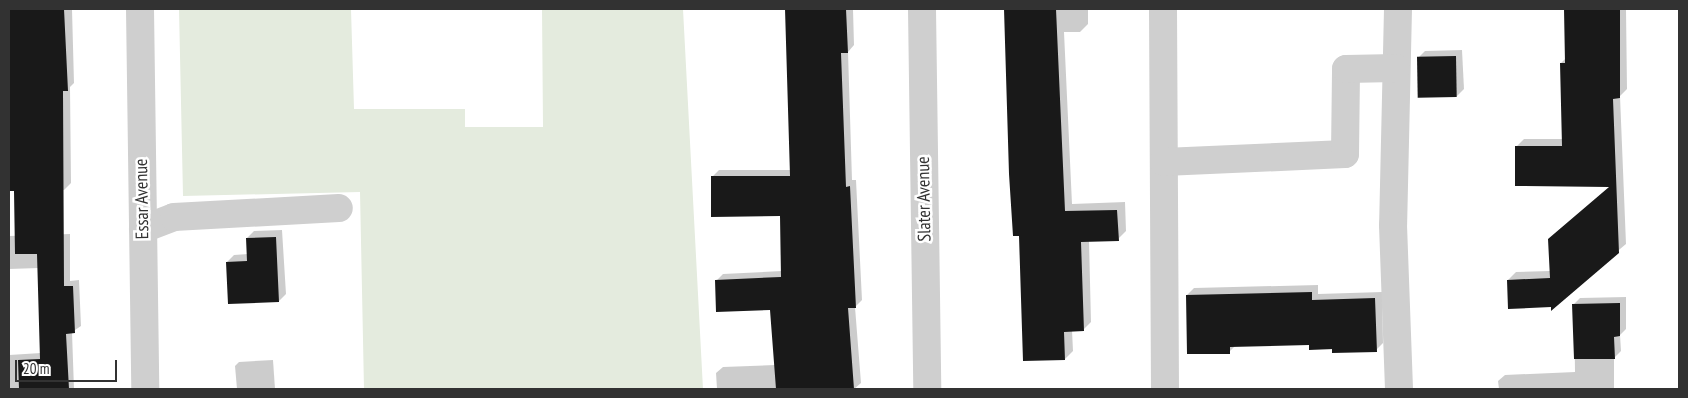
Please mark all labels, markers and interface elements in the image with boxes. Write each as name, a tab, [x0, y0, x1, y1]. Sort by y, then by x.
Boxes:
street label: Slater Avenue	[912, 156, 936, 242]
street label: Essar Avenue	[130, 158, 154, 240]
scale bar	[18, 350, 120, 382]
text: 20 m	[23, 359, 49, 378]

